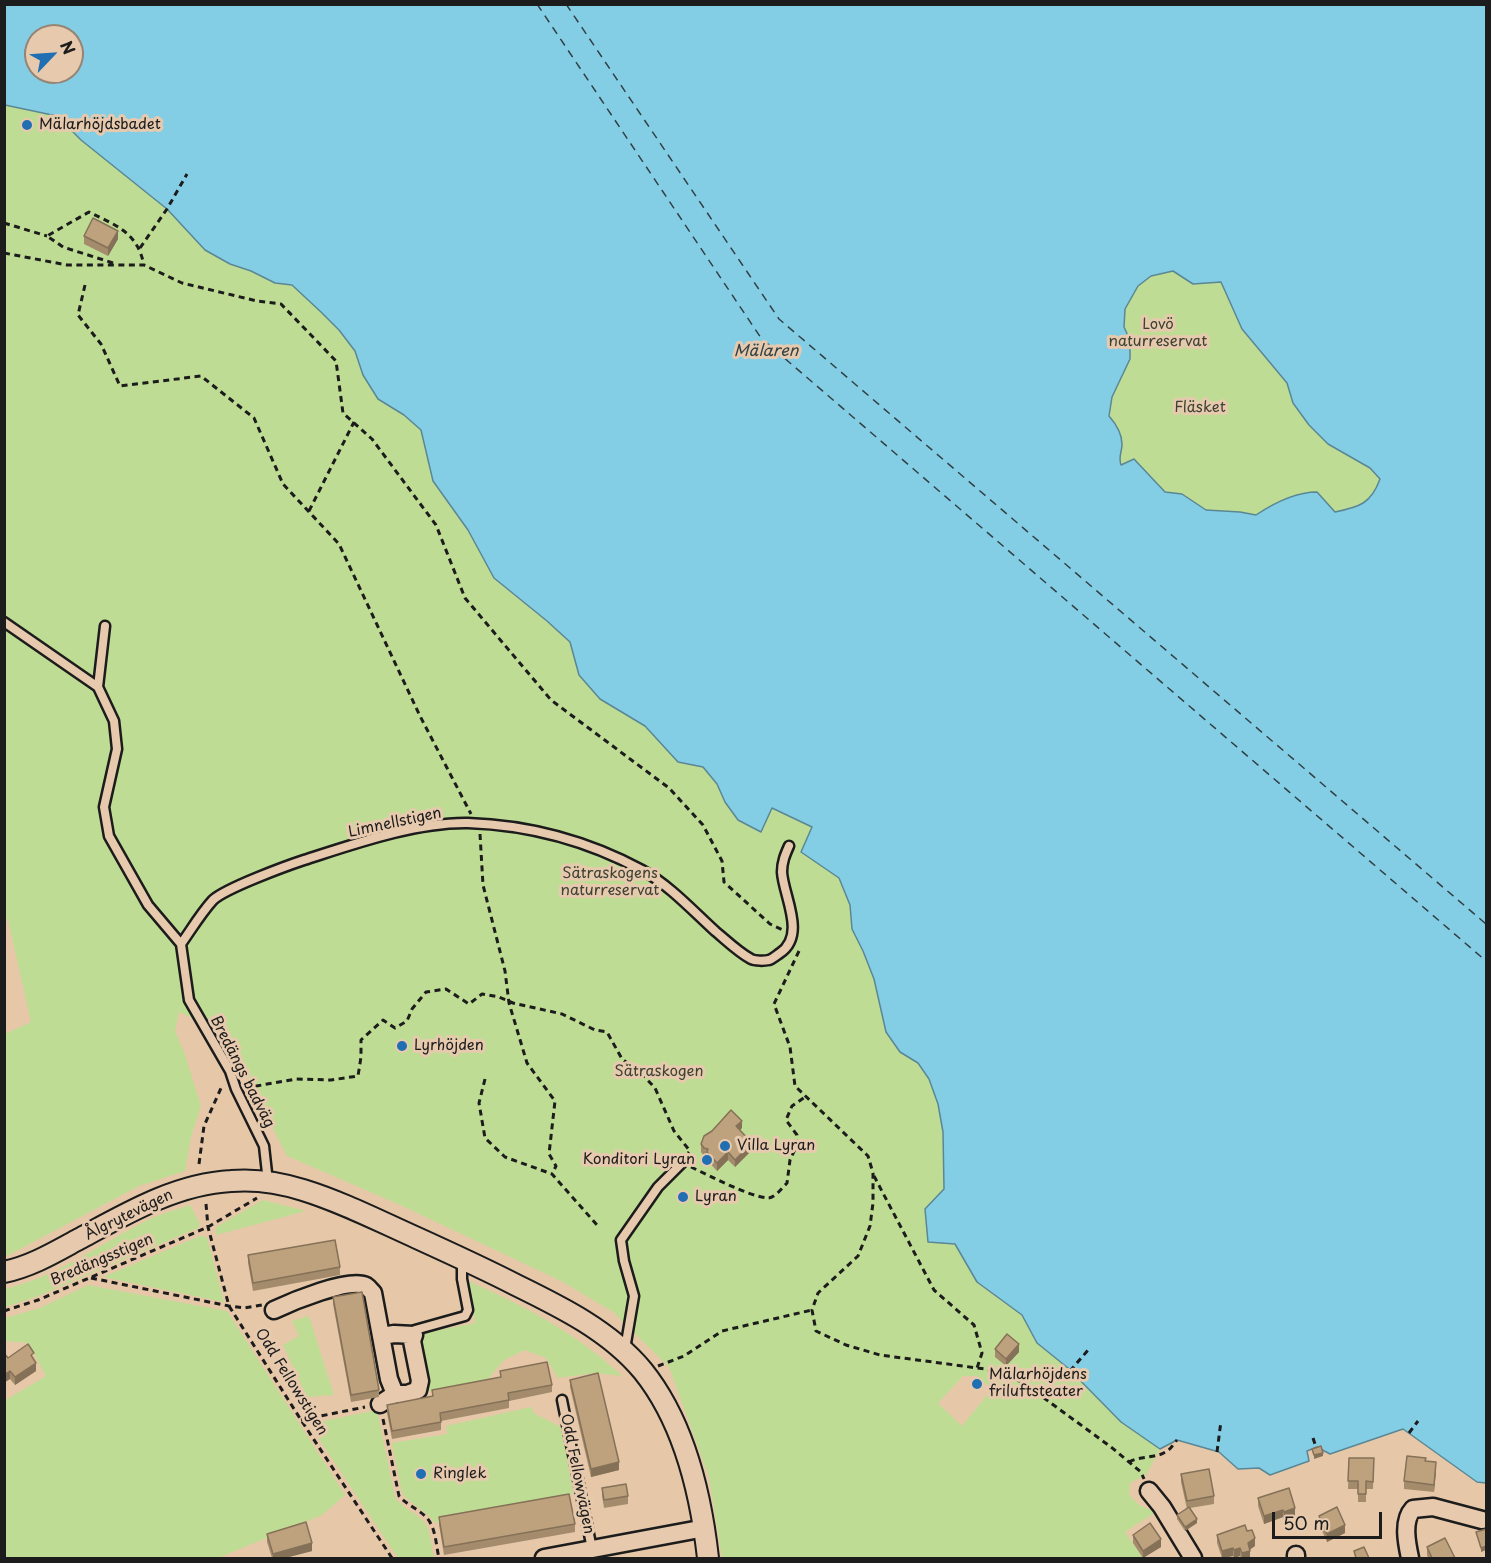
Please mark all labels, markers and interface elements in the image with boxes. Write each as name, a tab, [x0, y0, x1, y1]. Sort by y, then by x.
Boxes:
north arrow	[24, 24, 84, 84]
text: N	[55, 36, 82, 58]
place label: Mälarhöjdsbadet	[39, 116, 161, 134]
marker: Mälarhöjdsbadet	[20, 118, 34, 132]
park label: Lovö naturreservat	[1109, 316, 1207, 351]
water label: Mälaren	[734, 342, 798, 362]
park label: Fläsket	[1174, 399, 1226, 417]
street label: Limnellstigen	[347, 804, 443, 842]
park label: Sätraskogens naturreservat	[561, 865, 659, 900]
street label: Bredängs badväg	[206, 1013, 278, 1131]
place label: Lyrhöjden	[414, 1037, 484, 1055]
marker: Lyrhöjden	[395, 1039, 409, 1053]
park label: Sätraskogen	[614, 1063, 704, 1081]
place label: Villa Lyran	[737, 1137, 815, 1155]
marker: Villa Lyran	[718, 1139, 732, 1153]
place label: Konditori Lyran	[583, 1151, 695, 1169]
marker: Konditori Lyran	[700, 1153, 714, 1167]
street label: Ålgrytevägen	[82, 1186, 176, 1244]
place label: Lyran	[695, 1188, 737, 1206]
marker: Lyran	[676, 1190, 690, 1204]
street label: Bredängsstigen	[48, 1230, 156, 1290]
street label: Odd Fellowstigen	[251, 1325, 331, 1439]
place label: Mälarhöjdens friluftsteater	[989, 1366, 1087, 1401]
marker: Mälarhöjdens friluftsteater	[970, 1377, 984, 1391]
street label: Odd Fellowvägen	[557, 1412, 597, 1536]
place label: Ringlek	[433, 1465, 487, 1483]
marker: Ringlek	[414, 1467, 428, 1481]
scale bar	[1275, 1500, 1384, 1538]
text: 50 m	[1283, 1509, 1330, 1536]

